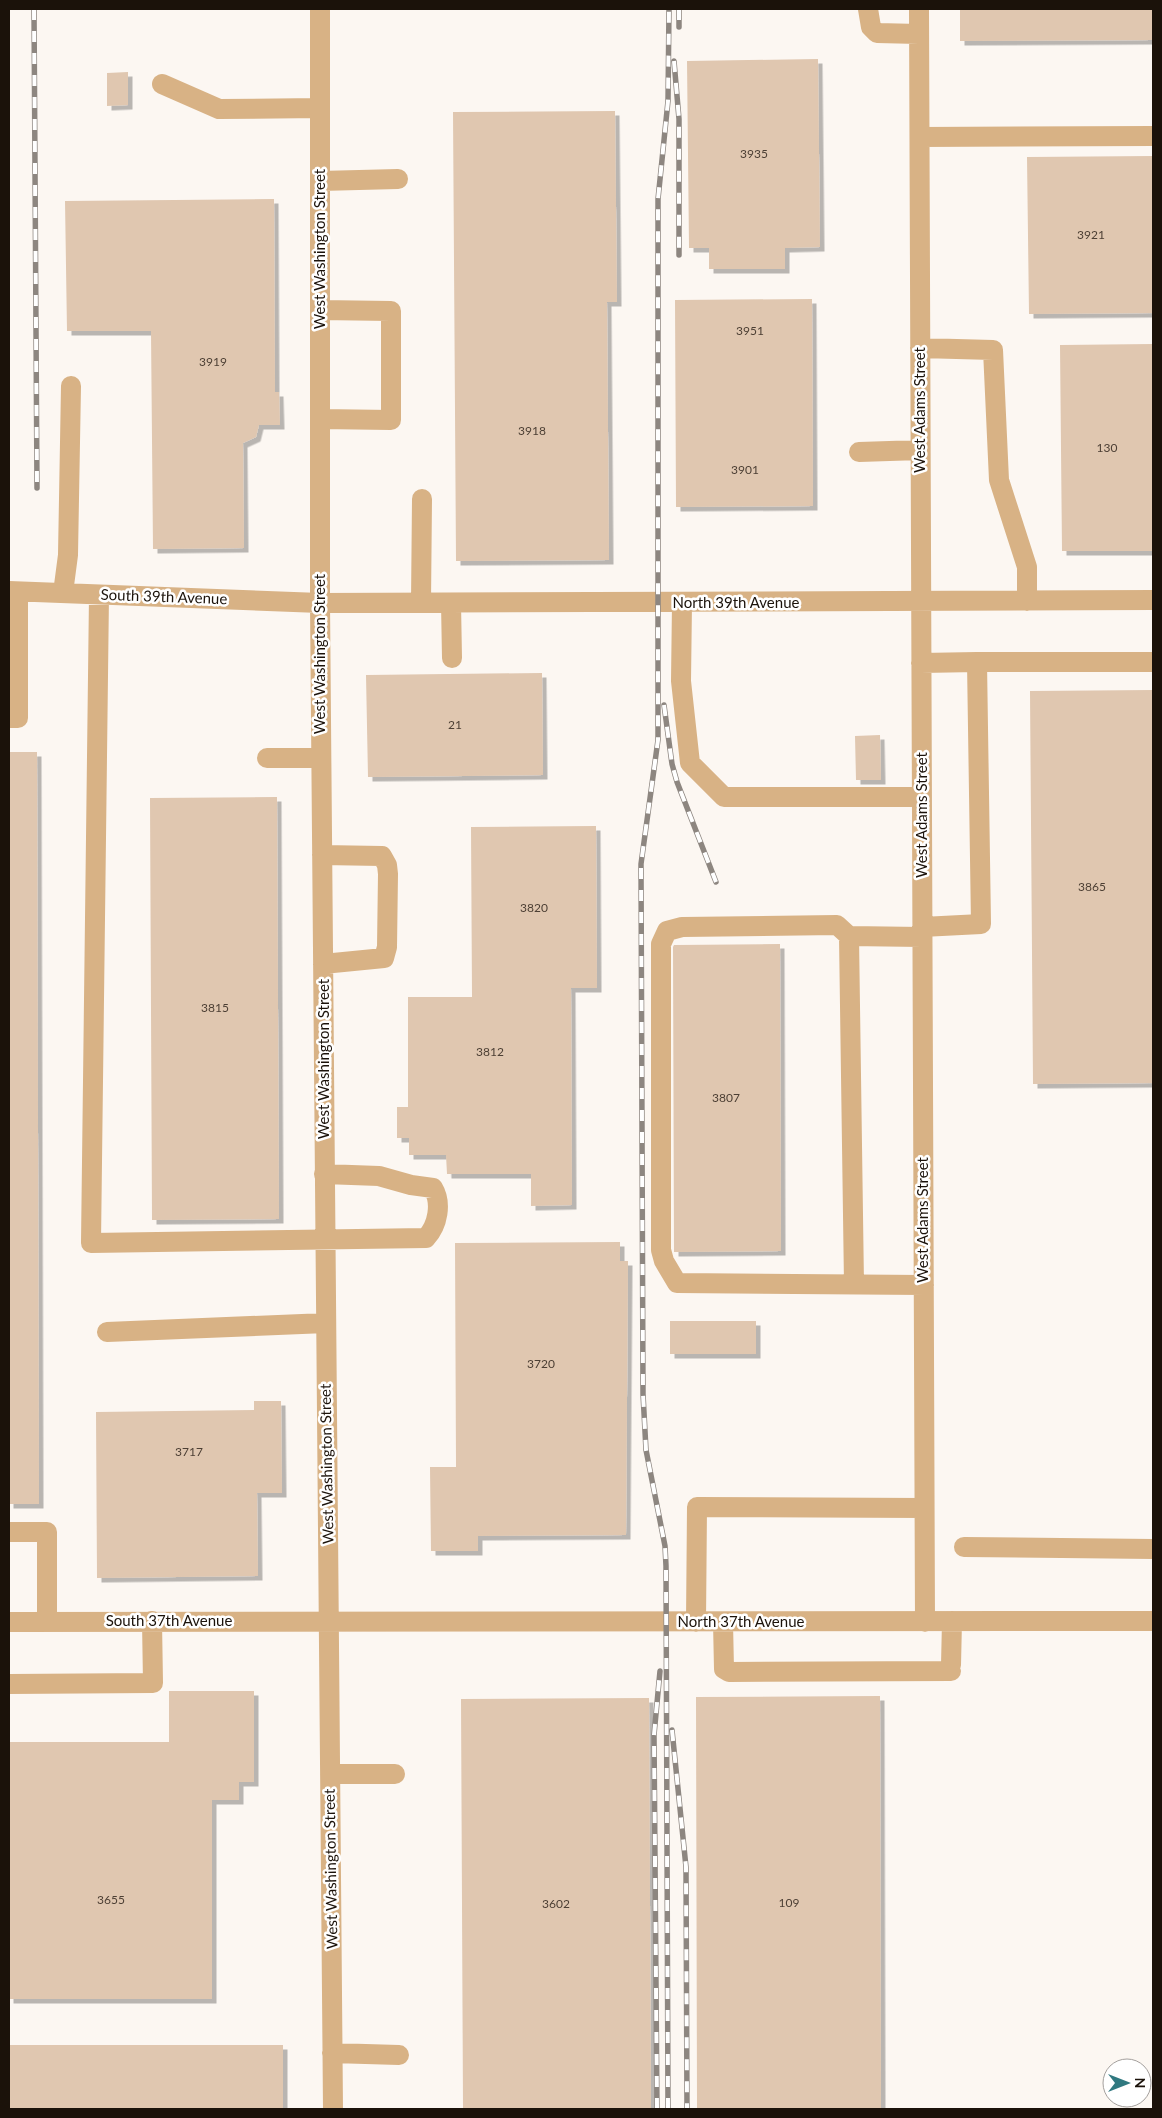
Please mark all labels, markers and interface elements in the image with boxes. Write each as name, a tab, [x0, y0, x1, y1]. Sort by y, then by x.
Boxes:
house number: 3935	[740, 146, 768, 161]
street label: West Washington Street	[310, 168, 328, 329]
house number: 3921	[1077, 227, 1105, 242]
house number: 3951	[736, 323, 764, 338]
street label: West Adams Street	[910, 346, 928, 473]
house number: 3919	[199, 354, 227, 369]
house number: 3918	[518, 423, 546, 438]
house number: 130	[1097, 440, 1117, 455]
house number: 3901	[731, 462, 759, 477]
street label: West Washington Street	[310, 573, 328, 734]
street label: South 39th Avenue	[100, 585, 228, 607]
street label: North 39th Avenue	[673, 593, 800, 611]
house number: 21	[448, 717, 462, 732]
street label: West Adams Street	[912, 751, 930, 878]
house number: 3865	[1078, 879, 1106, 894]
house number: 3820	[520, 900, 548, 915]
street label: West Washington Street	[314, 978, 332, 1139]
house number: 3815	[201, 1000, 229, 1015]
house number: 3812	[476, 1044, 504, 1059]
house number: 3807	[712, 1090, 740, 1105]
street label: West Adams Street	[913, 1156, 931, 1283]
house number: 3720	[527, 1356, 555, 1371]
street label: West Washington Street	[316, 1383, 336, 1544]
house number: 3717	[175, 1444, 203, 1459]
street label: South 37th Avenue	[106, 1611, 232, 1629]
street label: North 37th Avenue	[678, 1612, 805, 1630]
street label: West Washington Street	[320, 1788, 340, 1949]
house number: 3655	[97, 1892, 125, 1907]
house number: 109	[779, 1895, 799, 1910]
house number: 3602	[542, 1896, 570, 1911]
north arrow	[1102, 2058, 1152, 2108]
text: N	[1132, 2078, 1149, 2088]

